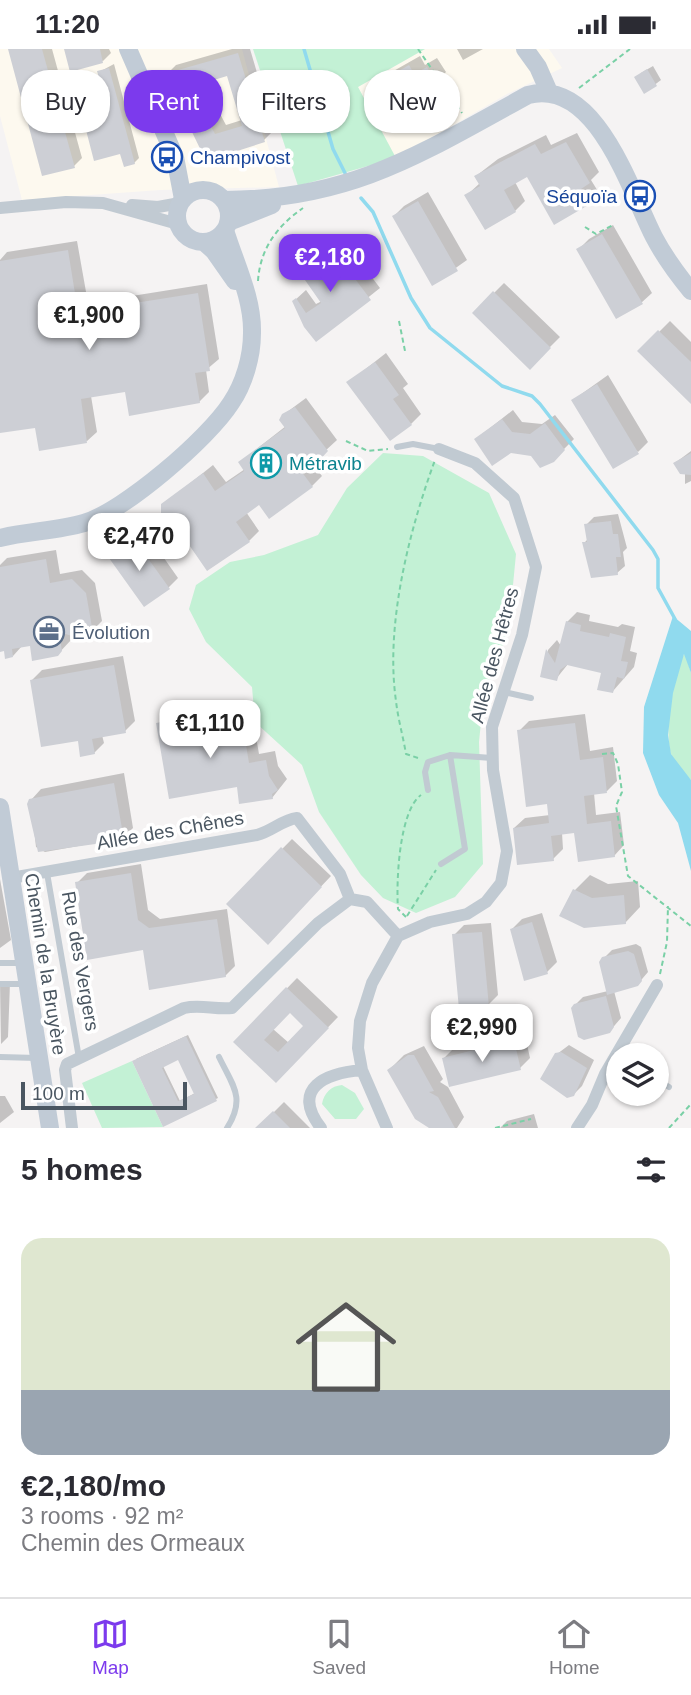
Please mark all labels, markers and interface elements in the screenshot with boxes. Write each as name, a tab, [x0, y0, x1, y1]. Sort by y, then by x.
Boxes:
text: 11:20	[35, 9, 100, 39]
chip: Buy	[21, 70, 110, 133]
chip: Rent	[124, 70, 223, 133]
chip: Filters	[237, 70, 350, 133]
chip: New	[364, 70, 460, 133]
bus stop icon: Champivost	[150, 140, 184, 174]
place label: Champivost	[190, 147, 291, 168]
bus stop icon: Séquoïa	[623, 179, 657, 213]
place label: Séquoïa	[546, 186, 617, 207]
pin: €2,180	[273, 235, 387, 294]
text: €2,180	[295, 244, 365, 270]
pin: €1,900	[32, 293, 146, 352]
text: €1,900	[54, 302, 124, 328]
building icon: Métravib	[249, 446, 283, 480]
place label: Métravib	[289, 453, 362, 474]
pin: €2,470	[82, 513, 196, 573]
text: €2,470	[104, 523, 174, 549]
street label: Allée des Hêtres	[466, 585, 523, 725]
office icon: Évolution	[32, 615, 66, 649]
place label: Évolution	[72, 622, 150, 643]
pin: €1,110	[153, 701, 267, 760]
text: €1,110	[175, 710, 245, 736]
street label: Allée des Chênes	[95, 807, 245, 854]
street label: Chemin de la Bruyère	[21, 872, 70, 1056]
street label: Rue des Vergers	[58, 890, 103, 1033]
pin: €2,990	[425, 1005, 539, 1064]
text: €2,990	[447, 1014, 517, 1040]
map controls	[606, 1043, 669, 1106]
button: layers	[606, 1043, 669, 1106]
scale bar	[21, 1079, 187, 1111]
text: 100 m	[32, 1083, 85, 1104]
icon: filters	[632, 1151, 670, 1189]
text: 5 homes	[21, 1153, 143, 1186]
icon: home	[283, 1284, 409, 1410]
text: €2,180/mo	[21, 1469, 166, 1502]
text: 3 rooms · 92 m²	[21, 1503, 183, 1529]
text: Chemin des Ormeaux	[21, 1530, 245, 1556]
tab: Map	[91, 1615, 129, 1679]
tab: Saved	[312, 1615, 366, 1679]
tab: Home	[549, 1615, 600, 1679]

